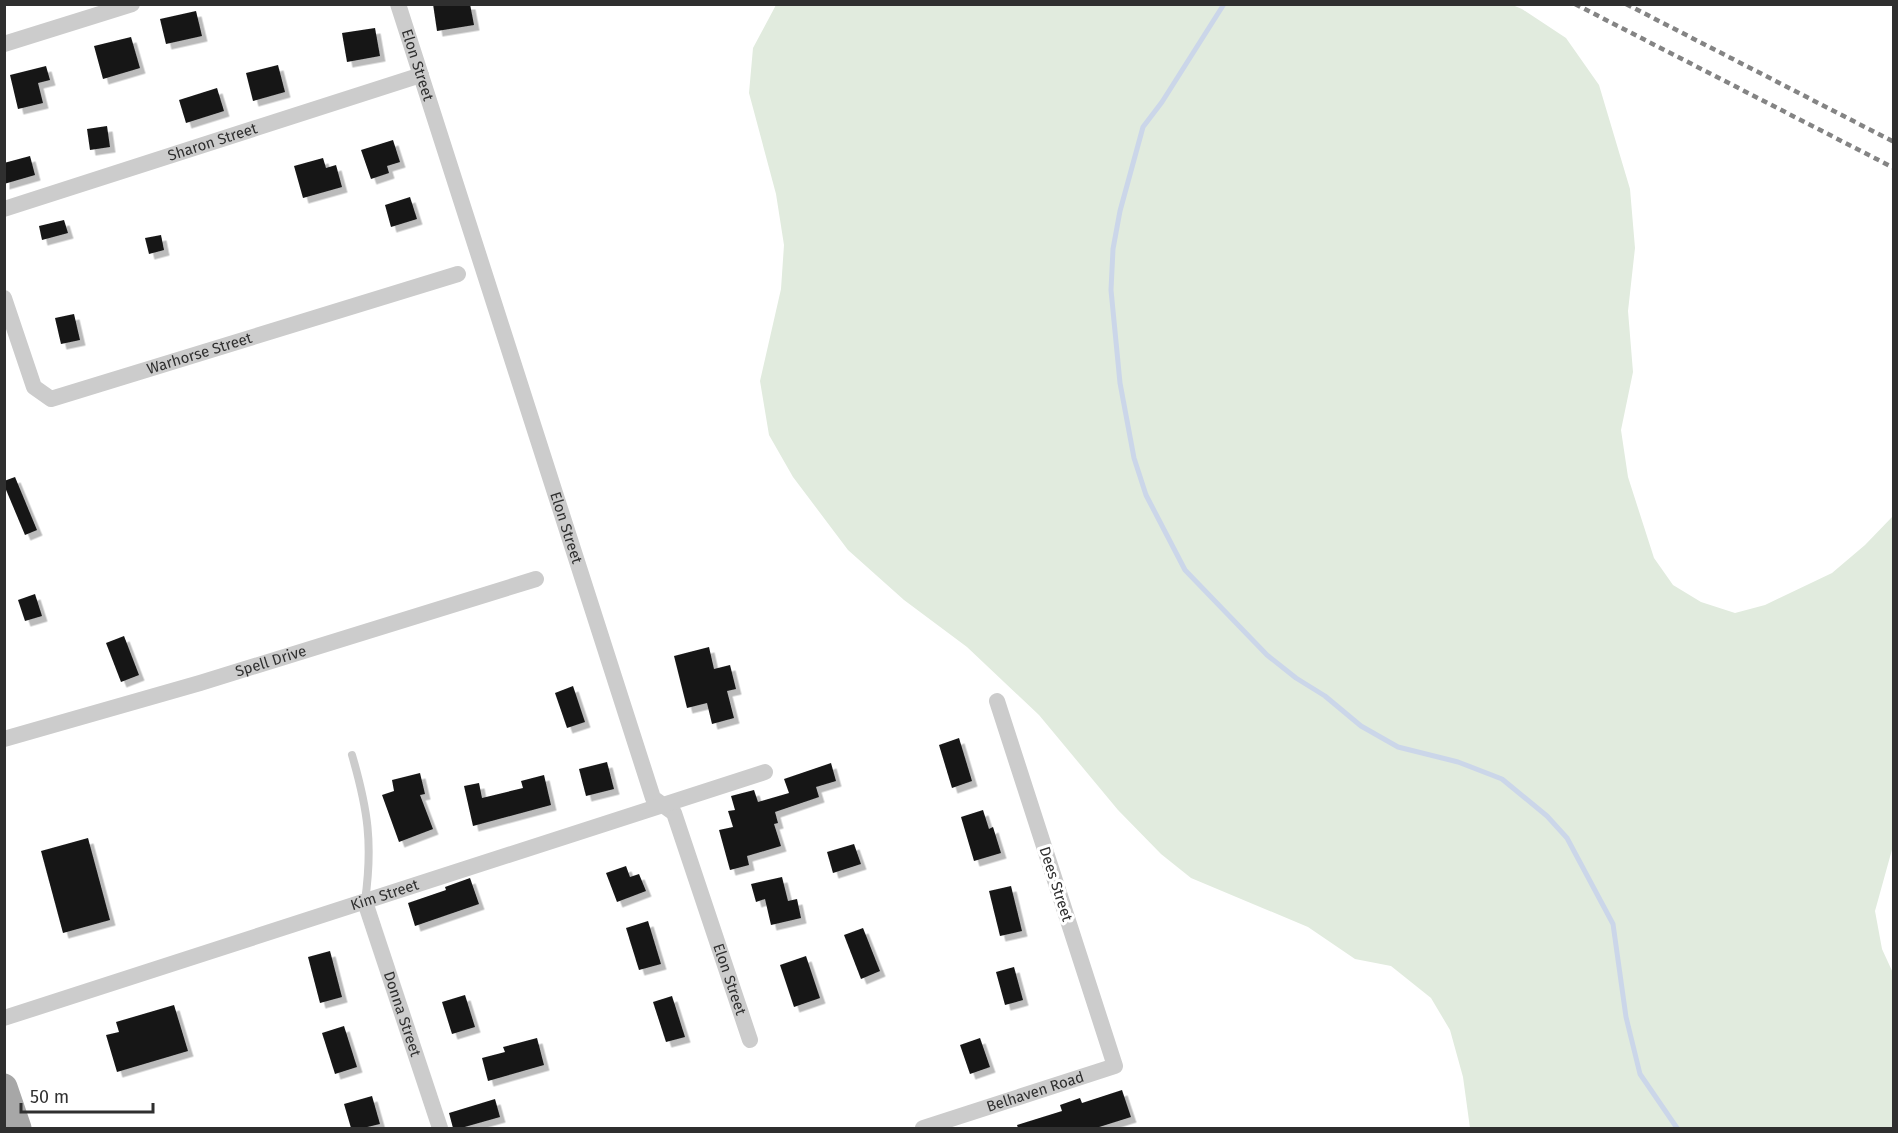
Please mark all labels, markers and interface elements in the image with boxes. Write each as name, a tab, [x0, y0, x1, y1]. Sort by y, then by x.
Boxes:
street label: Elon Street	[398, 27, 438, 104]
street label: Sharon Street	[166, 119, 260, 165]
street label: Warhorse Street	[145, 329, 255, 378]
street label: Elon Street	[546, 489, 586, 566]
street label: Spell Drive	[233, 642, 309, 681]
street label: Dees Street	[1035, 844, 1077, 924]
street label: Kim Street	[348, 875, 422, 914]
street label: Elon Street	[709, 941, 750, 1018]
street label: Donna Street	[380, 969, 425, 1060]
street label: Belhaven Road	[984, 1068, 1086, 1116]
scale bar	[21, 1076, 153, 1114]
text: 50 m	[30, 1086, 69, 1108]

